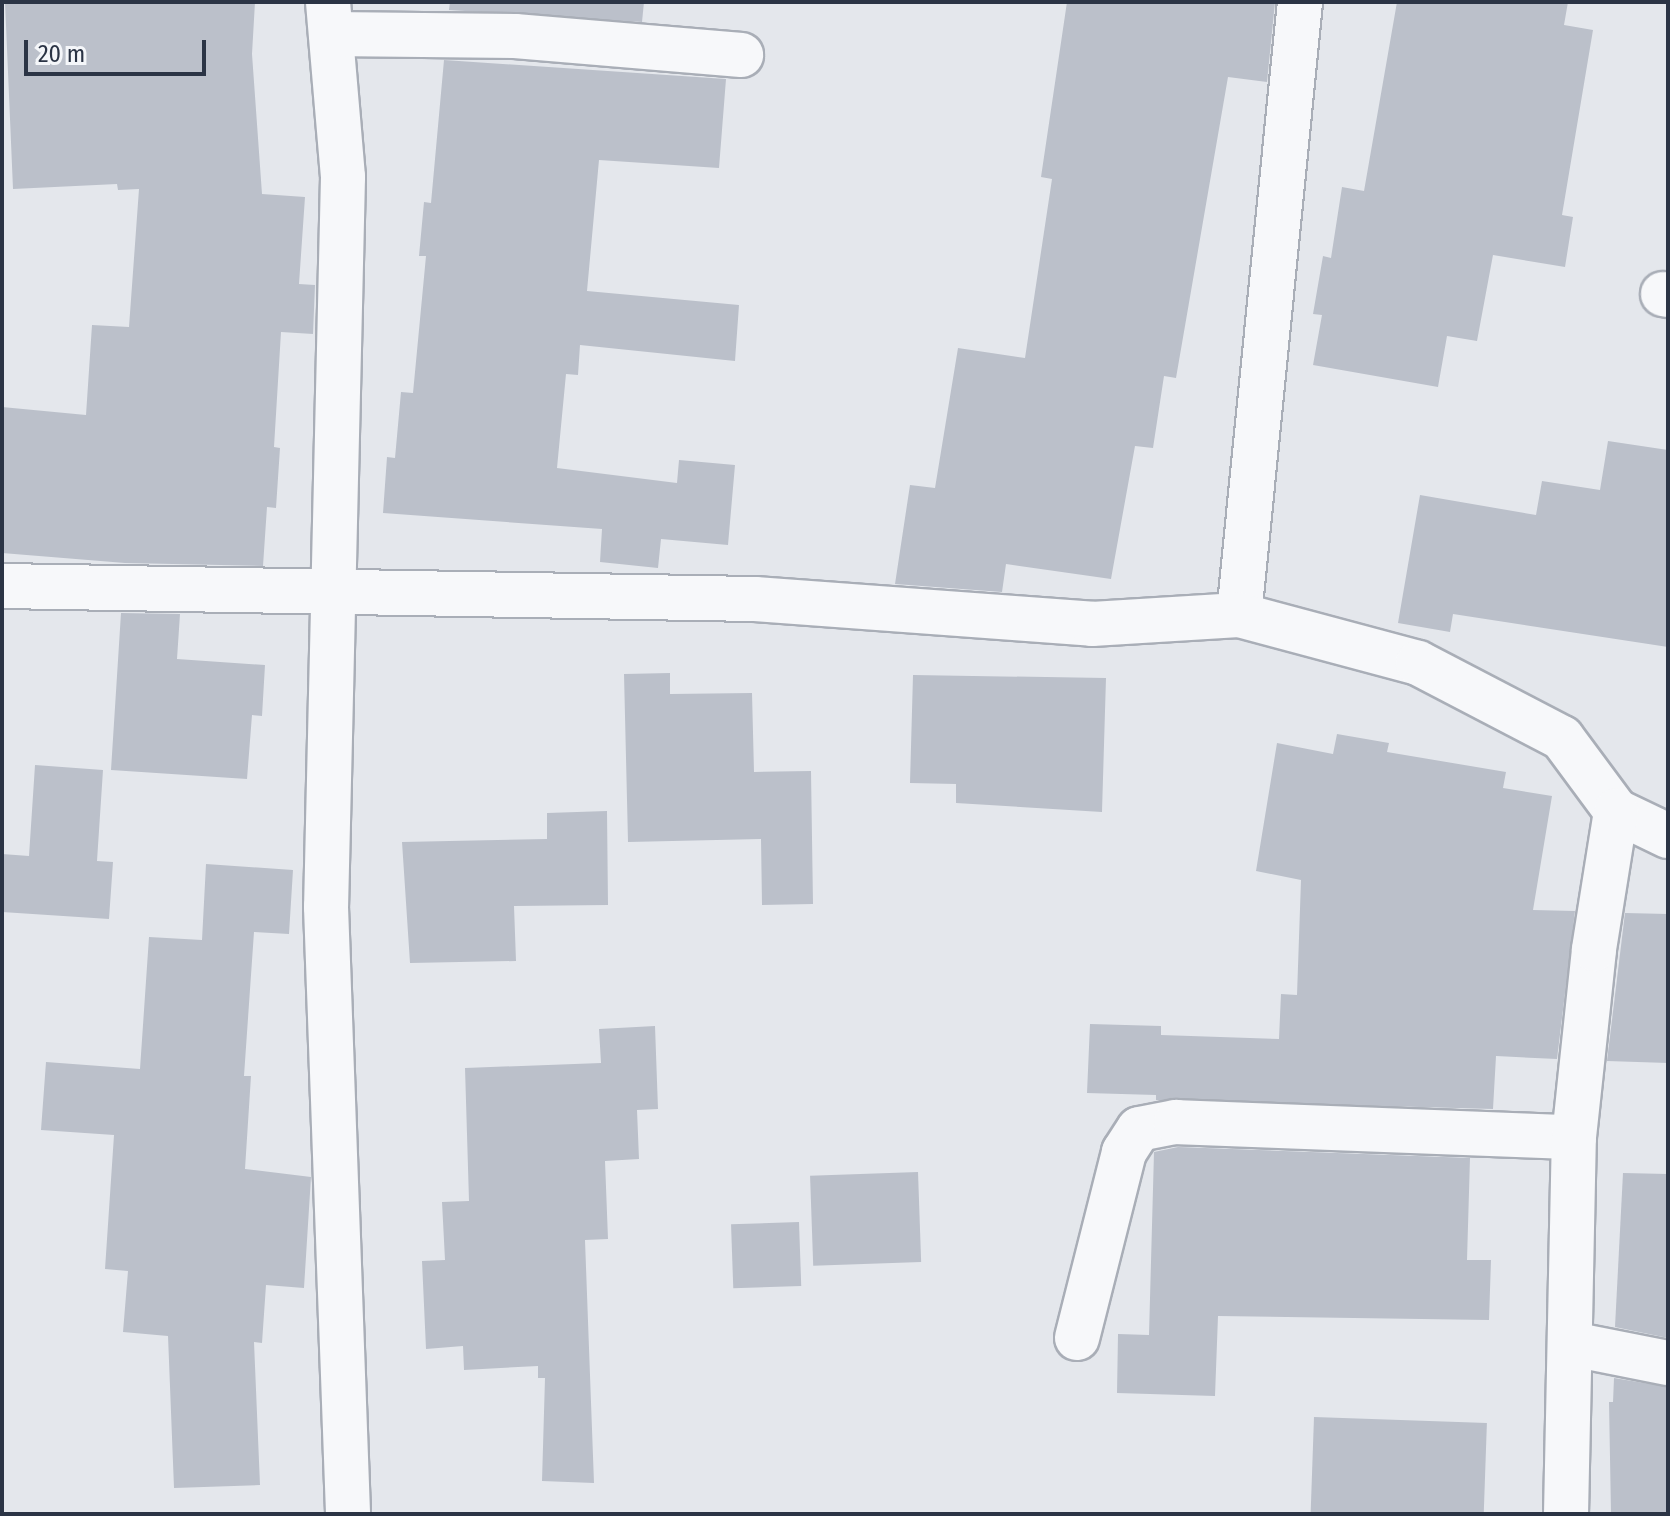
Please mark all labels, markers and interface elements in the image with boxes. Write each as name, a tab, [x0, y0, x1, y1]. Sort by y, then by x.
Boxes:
scale bar	[28, 24, 210, 74]
text: 20 m	[38, 40, 85, 68]

